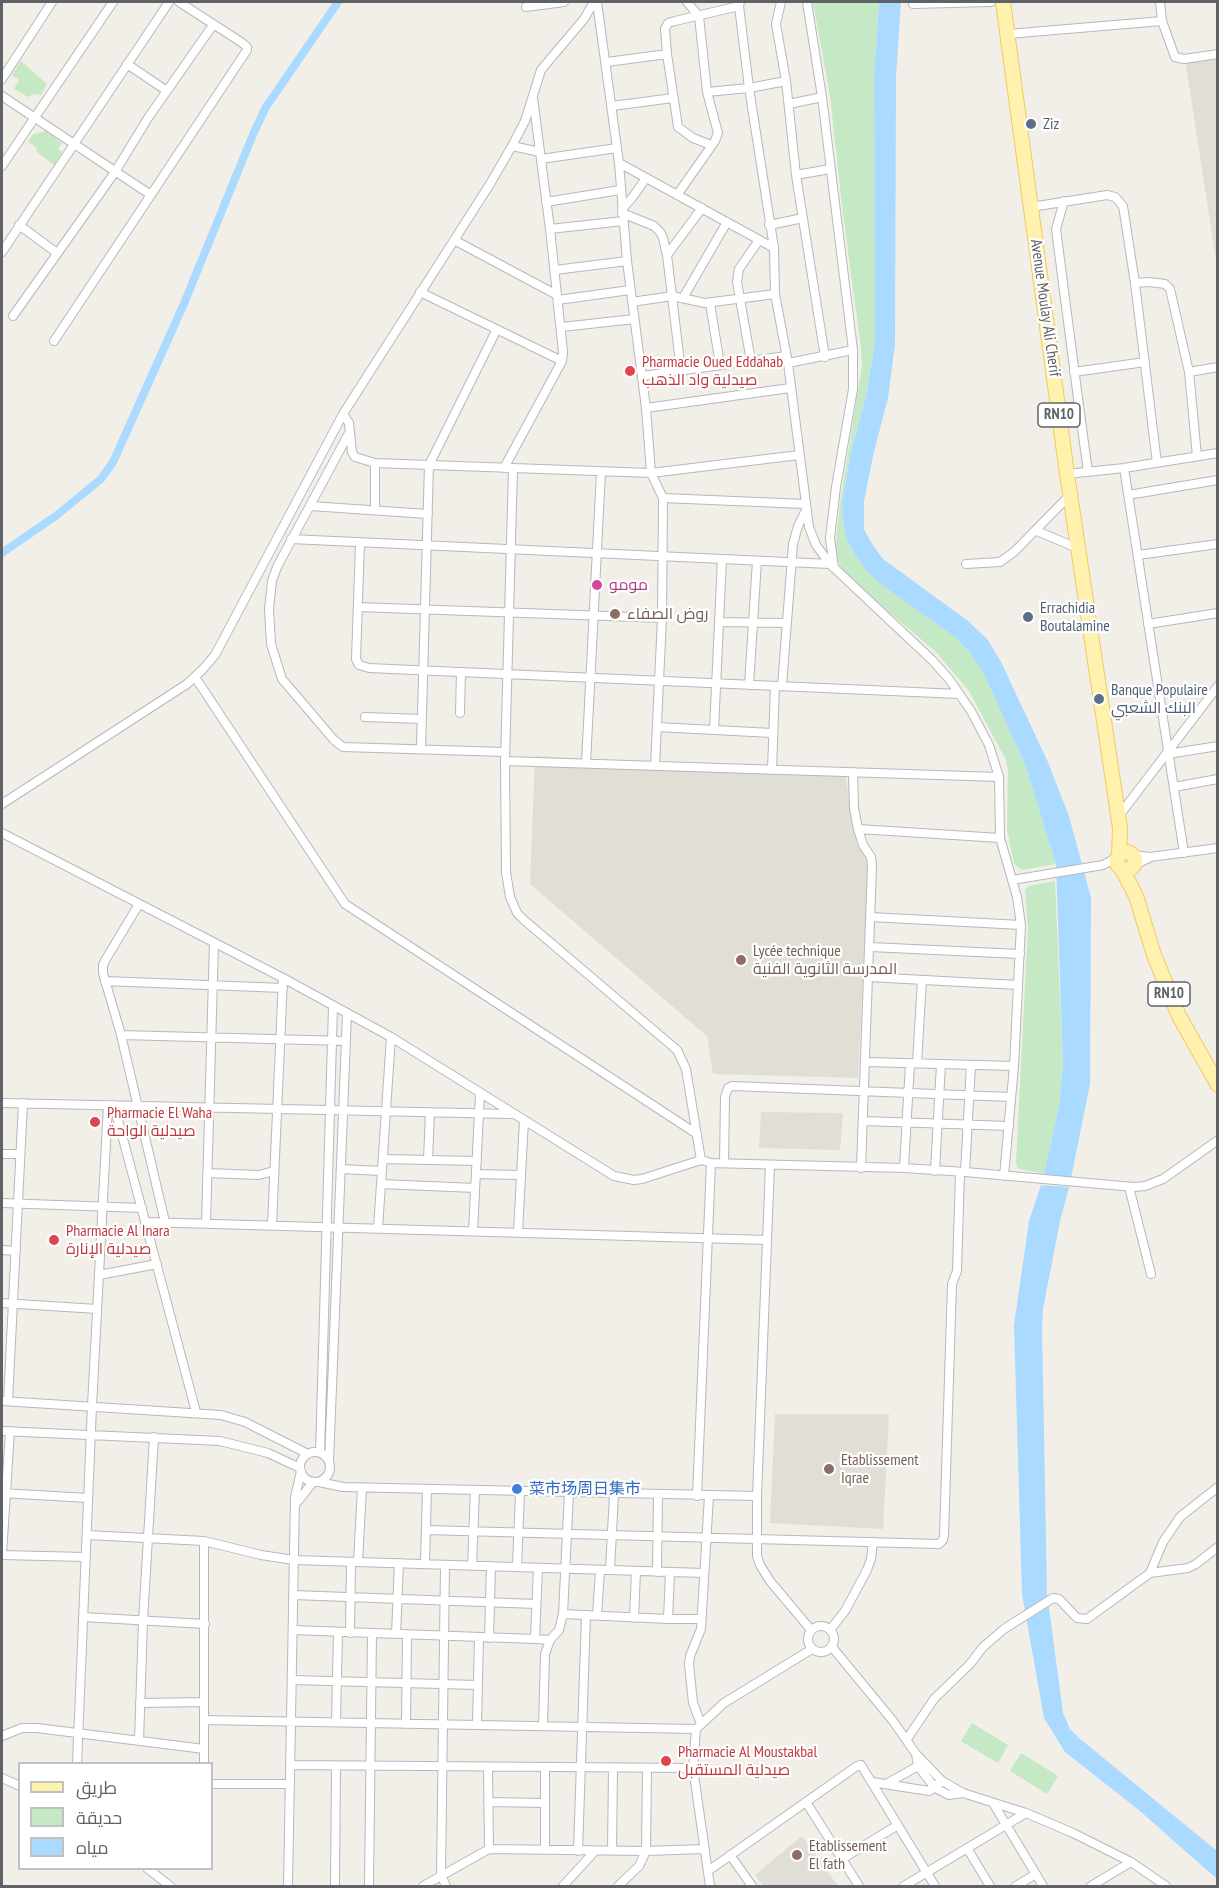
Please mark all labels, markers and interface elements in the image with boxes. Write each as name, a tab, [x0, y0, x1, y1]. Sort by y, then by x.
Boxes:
place label: Ziz	[1043, 114, 1059, 134]
marker: Ziz	[1024, 117, 1038, 131]
street label: Avenue Moulay Ali Cherif	[1026, 238, 1064, 378]
place label: Pharmacie Oued Eddahab صيدلية واد الذهب	[642, 352, 783, 390]
marker: Pharmacie Oued Eddahab صيدلية واد الذهب	[623, 364, 637, 378]
road number: RN10	[1038, 403, 1080, 427]
place label: مومو	[609, 575, 648, 595]
marker: مومو	[590, 578, 604, 592]
place label: Errachidia Boutalamine	[1040, 598, 1110, 636]
place label: روض الصفاء	[627, 604, 708, 624]
marker: روض الصفاء	[608, 607, 622, 621]
marker: Errachidia Boutalamine	[1021, 610, 1035, 624]
place label: Banque Populaire البنك الشعبي	[1111, 680, 1208, 718]
marker: Banque Populaire البنك الشعبي	[1092, 692, 1106, 706]
place label: Lycée technique المدرسة الثانوية الفنية	[753, 941, 897, 979]
marker: Lycée technique المدرسة الثانوية الفنية	[734, 953, 748, 967]
road number: RN10	[1148, 982, 1190, 1006]
place label: Pharmacie El Waha صيدلية الواحة	[107, 1103, 212, 1141]
marker: Pharmacie El Waha صيدلية الواحة	[88, 1115, 102, 1129]
place label: Pharmacie Al Inara صيدلية الإنارة	[66, 1221, 170, 1259]
marker: Pharmacie Al Inara صيدلية الإنارة	[47, 1233, 61, 1247]
place label: Etablissement Iqrae	[841, 1450, 919, 1488]
marker: Etablissement Iqrae	[822, 1462, 836, 1476]
place label: 菜市场周日集市	[529, 1479, 641, 1499]
marker: 菜市场周日集市	[510, 1482, 524, 1496]
place label: Pharmacie Al Moustakbal صيدلية المستقبل	[678, 1742, 817, 1780]
marker: Pharmacie Al Moustakbal صيدلية المستقبل	[659, 1754, 673, 1768]
legend	[18, 1762, 213, 1870]
text: طريق	[76, 1776, 117, 1799]
text: حديقة	[76, 1806, 122, 1829]
text: مياه	[76, 1836, 109, 1859]
place label: Etablissement El fath	[809, 1836, 887, 1874]
marker: Etablissement El fath	[790, 1848, 804, 1862]

